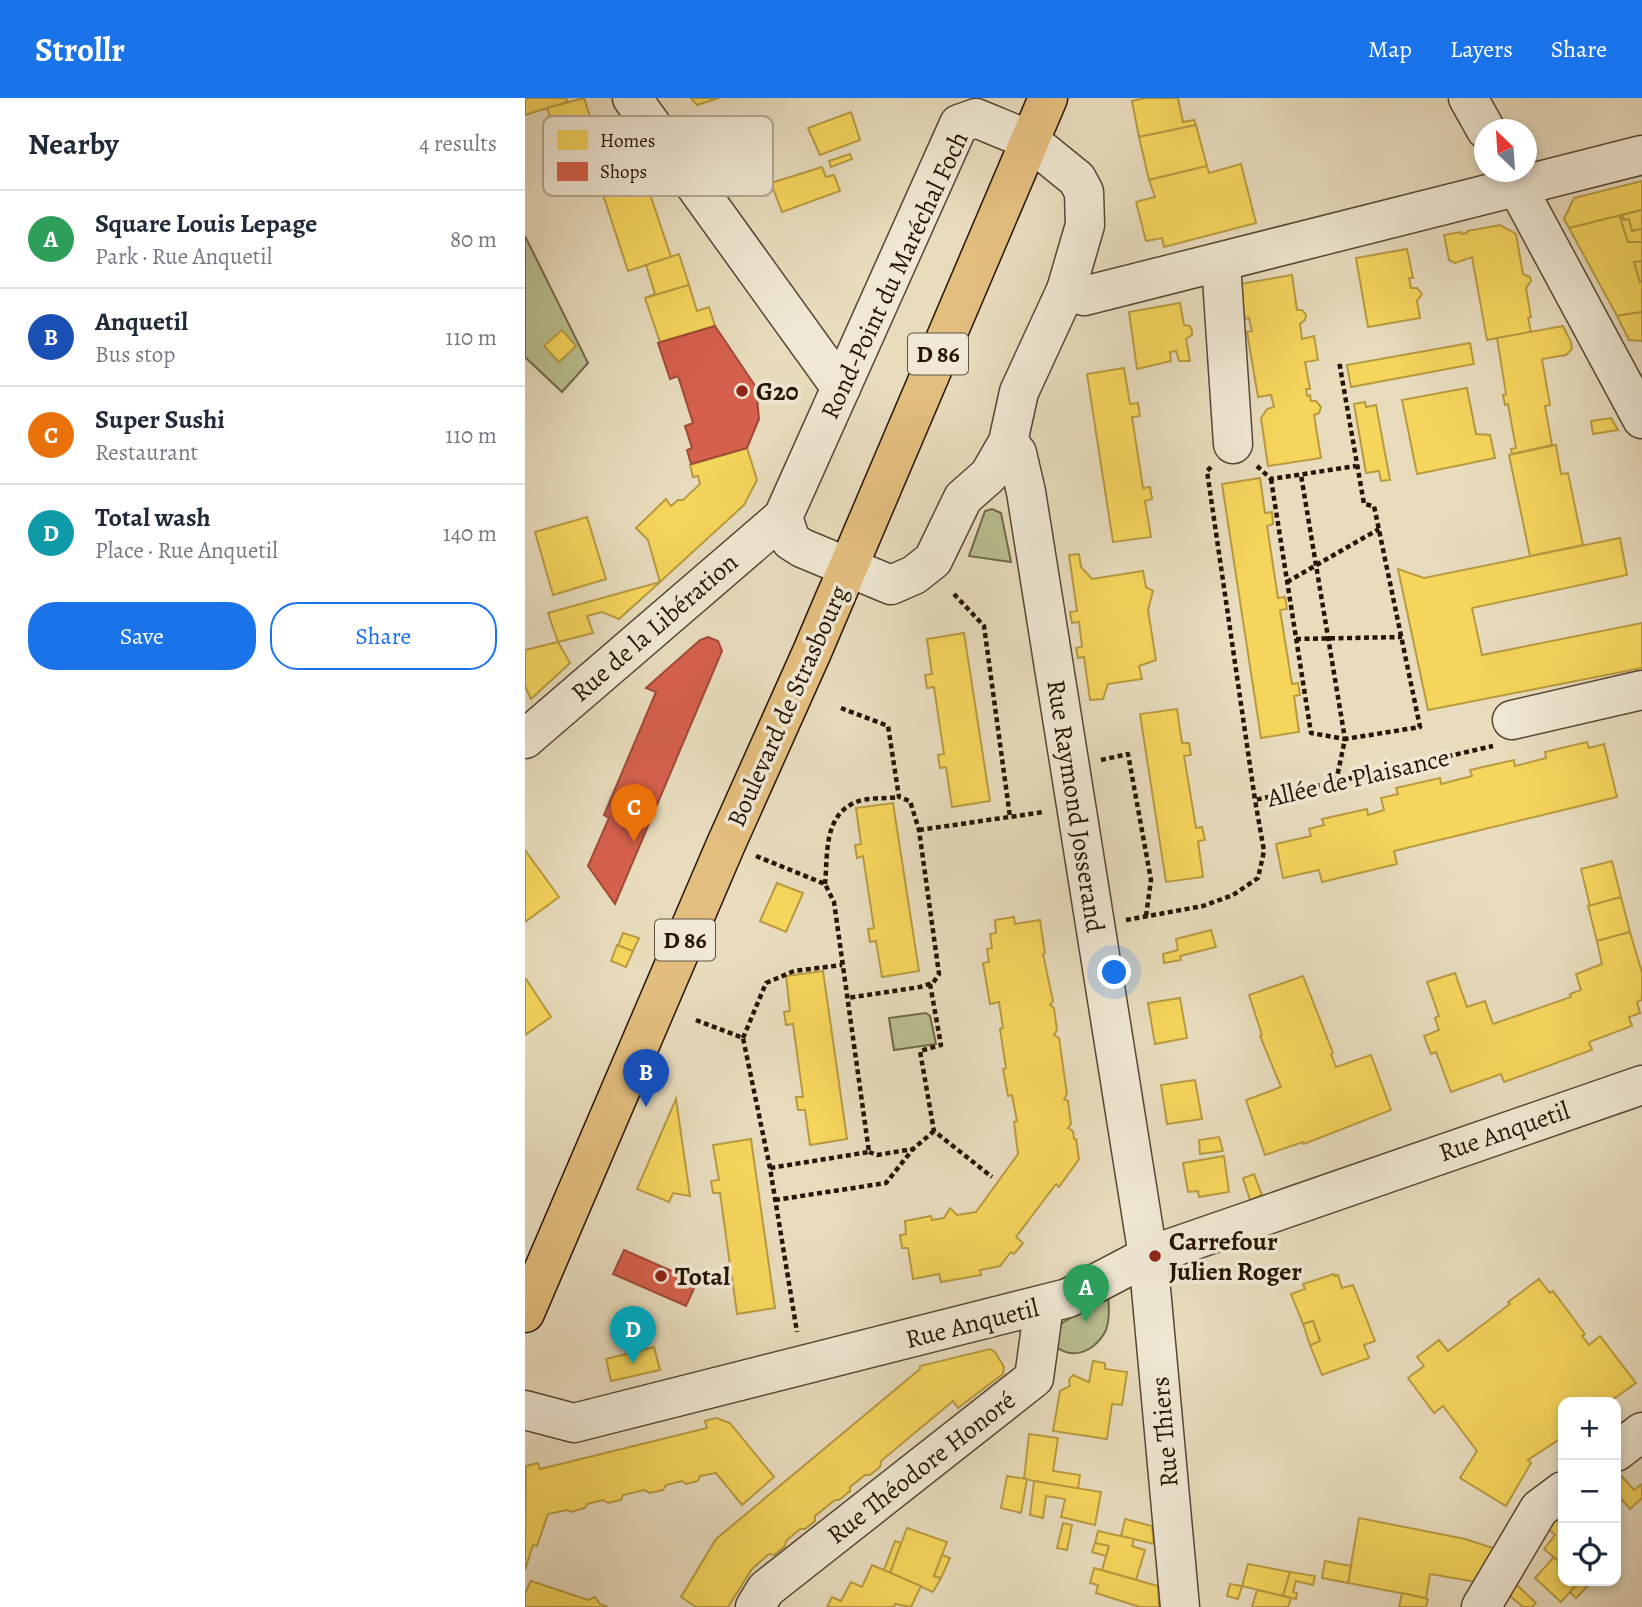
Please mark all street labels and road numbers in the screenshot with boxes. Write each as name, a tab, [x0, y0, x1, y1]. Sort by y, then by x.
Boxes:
street label: Rond-Point du Maréchal Foch	[812, 126, 977, 425]
road number: D 86	[908, 333, 968, 374]
street label: Rue de la Libération	[563, 545, 745, 710]
street label: Boulevard de Strasbourg	[718, 580, 857, 833]
street label: Rue Raymond Josserand	[1038, 677, 1113, 935]
street label: Allée de Plaisance	[1263, 740, 1453, 816]
road number: D 86	[655, 920, 715, 960]
street label: Rue Anquetil	[1434, 1093, 1574, 1170]
street label: Rue Anquetil	[902, 1290, 1042, 1357]
street label: Rue Thiers	[1142, 1375, 1187, 1489]
street label: Rue Théodore Honoré	[820, 1383, 1023, 1552]

